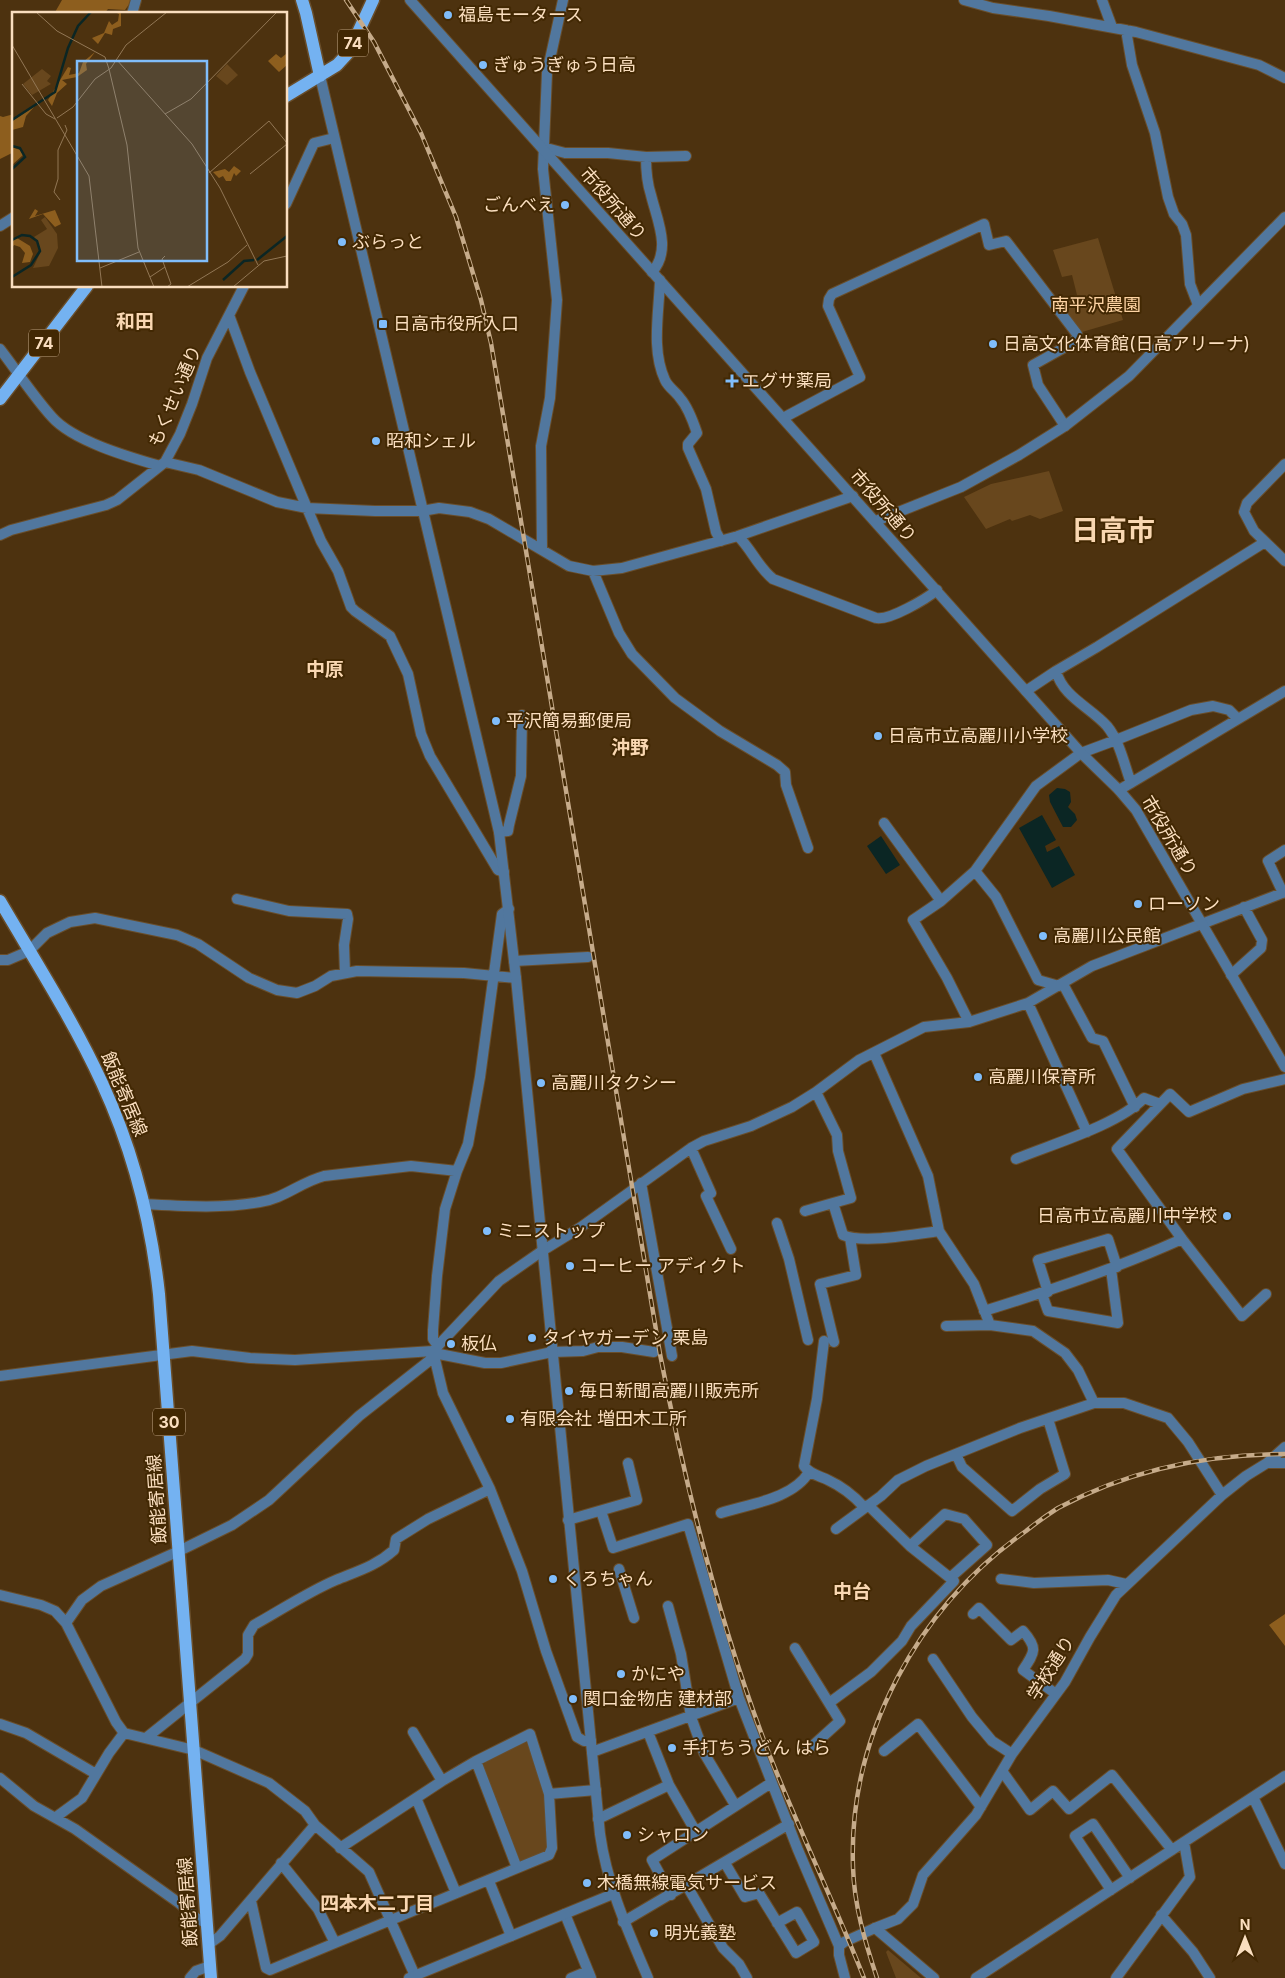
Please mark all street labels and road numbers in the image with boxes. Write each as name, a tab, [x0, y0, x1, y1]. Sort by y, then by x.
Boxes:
road number: 74	[338, 29, 368, 56]
street label: 市役所通り	[576, 163, 651, 245]
road number: 74	[29, 329, 59, 356]
street label: もくせい通り	[144, 342, 205, 450]
street label: 市役所通り	[846, 465, 921, 547]
street label: 市役所通り	[1137, 792, 1202, 880]
street label: 飯能寄居線	[97, 1048, 152, 1139]
road number: 30	[153, 1408, 185, 1435]
street label: 飯能寄居線	[143, 1453, 170, 1545]
street label: 学校通り	[1023, 1632, 1079, 1704]
street label: 飯能寄居線	[174, 1856, 201, 1948]

